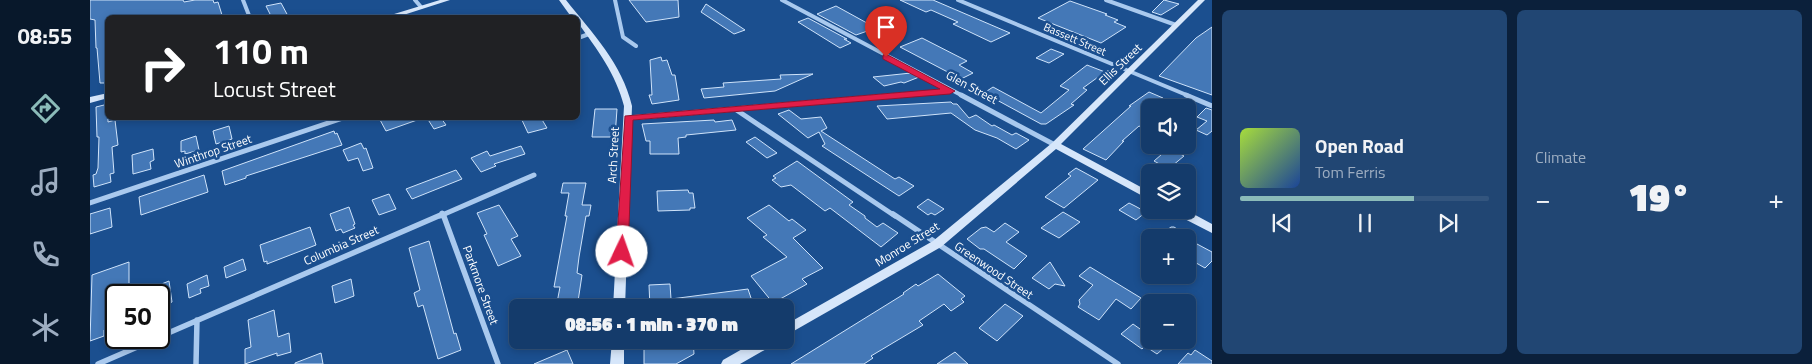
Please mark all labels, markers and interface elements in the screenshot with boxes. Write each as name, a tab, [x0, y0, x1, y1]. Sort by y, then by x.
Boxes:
pin	[865, 6, 907, 57]
icon: arrive	[872, 13, 900, 41]
text: 08:55	[18, 19, 72, 53]
street label: Bassett Street	[1041, 19, 1109, 59]
text: 110 m	[213, 24, 309, 78]
icon: right	[130, 35, 195, 100]
street label: Ellis Street	[1094, 38, 1147, 90]
street label: Glen Street	[943, 65, 1002, 109]
text: Locust Street	[213, 72, 336, 106]
icon: directions	[28, 91, 63, 126]
map controls	[1141, 99, 1196, 349]
button: sound	[1141, 99, 1196, 154]
street label: Arch Street	[602, 126, 624, 184]
street label: Winthrop Street	[172, 129, 255, 173]
text: Open Road	[1315, 131, 1404, 160]
text: Climate	[1535, 145, 1586, 169]
text: Tom Ferris	[1315, 160, 1386, 184]
icon: music	[28, 164, 63, 199]
button: layers	[1141, 164, 1196, 219]
text: 19°	[1628, 168, 1691, 226]
text: −	[1535, 177, 1551, 220]
text: +	[1768, 177, 1784, 220]
icon: previous	[1268, 209, 1296, 237]
icon: pause	[1351, 209, 1379, 237]
icon: next	[1434, 209, 1462, 237]
street label: Monroe Street	[871, 216, 944, 271]
street label: Columbia Street	[300, 220, 382, 270]
position arrow	[595, 225, 647, 277]
button: +	[1141, 229, 1196, 284]
icon: phone	[28, 237, 63, 272]
street label: Greenwood Street	[951, 237, 1038, 304]
street label: Parkmore Street	[458, 243, 504, 328]
speed limit sign: 50	[105, 284, 170, 349]
button: −	[1141, 294, 1196, 349]
text: 08:56 · 1 min · 370 m	[565, 309, 738, 338]
icon: climate	[28, 310, 63, 345]

